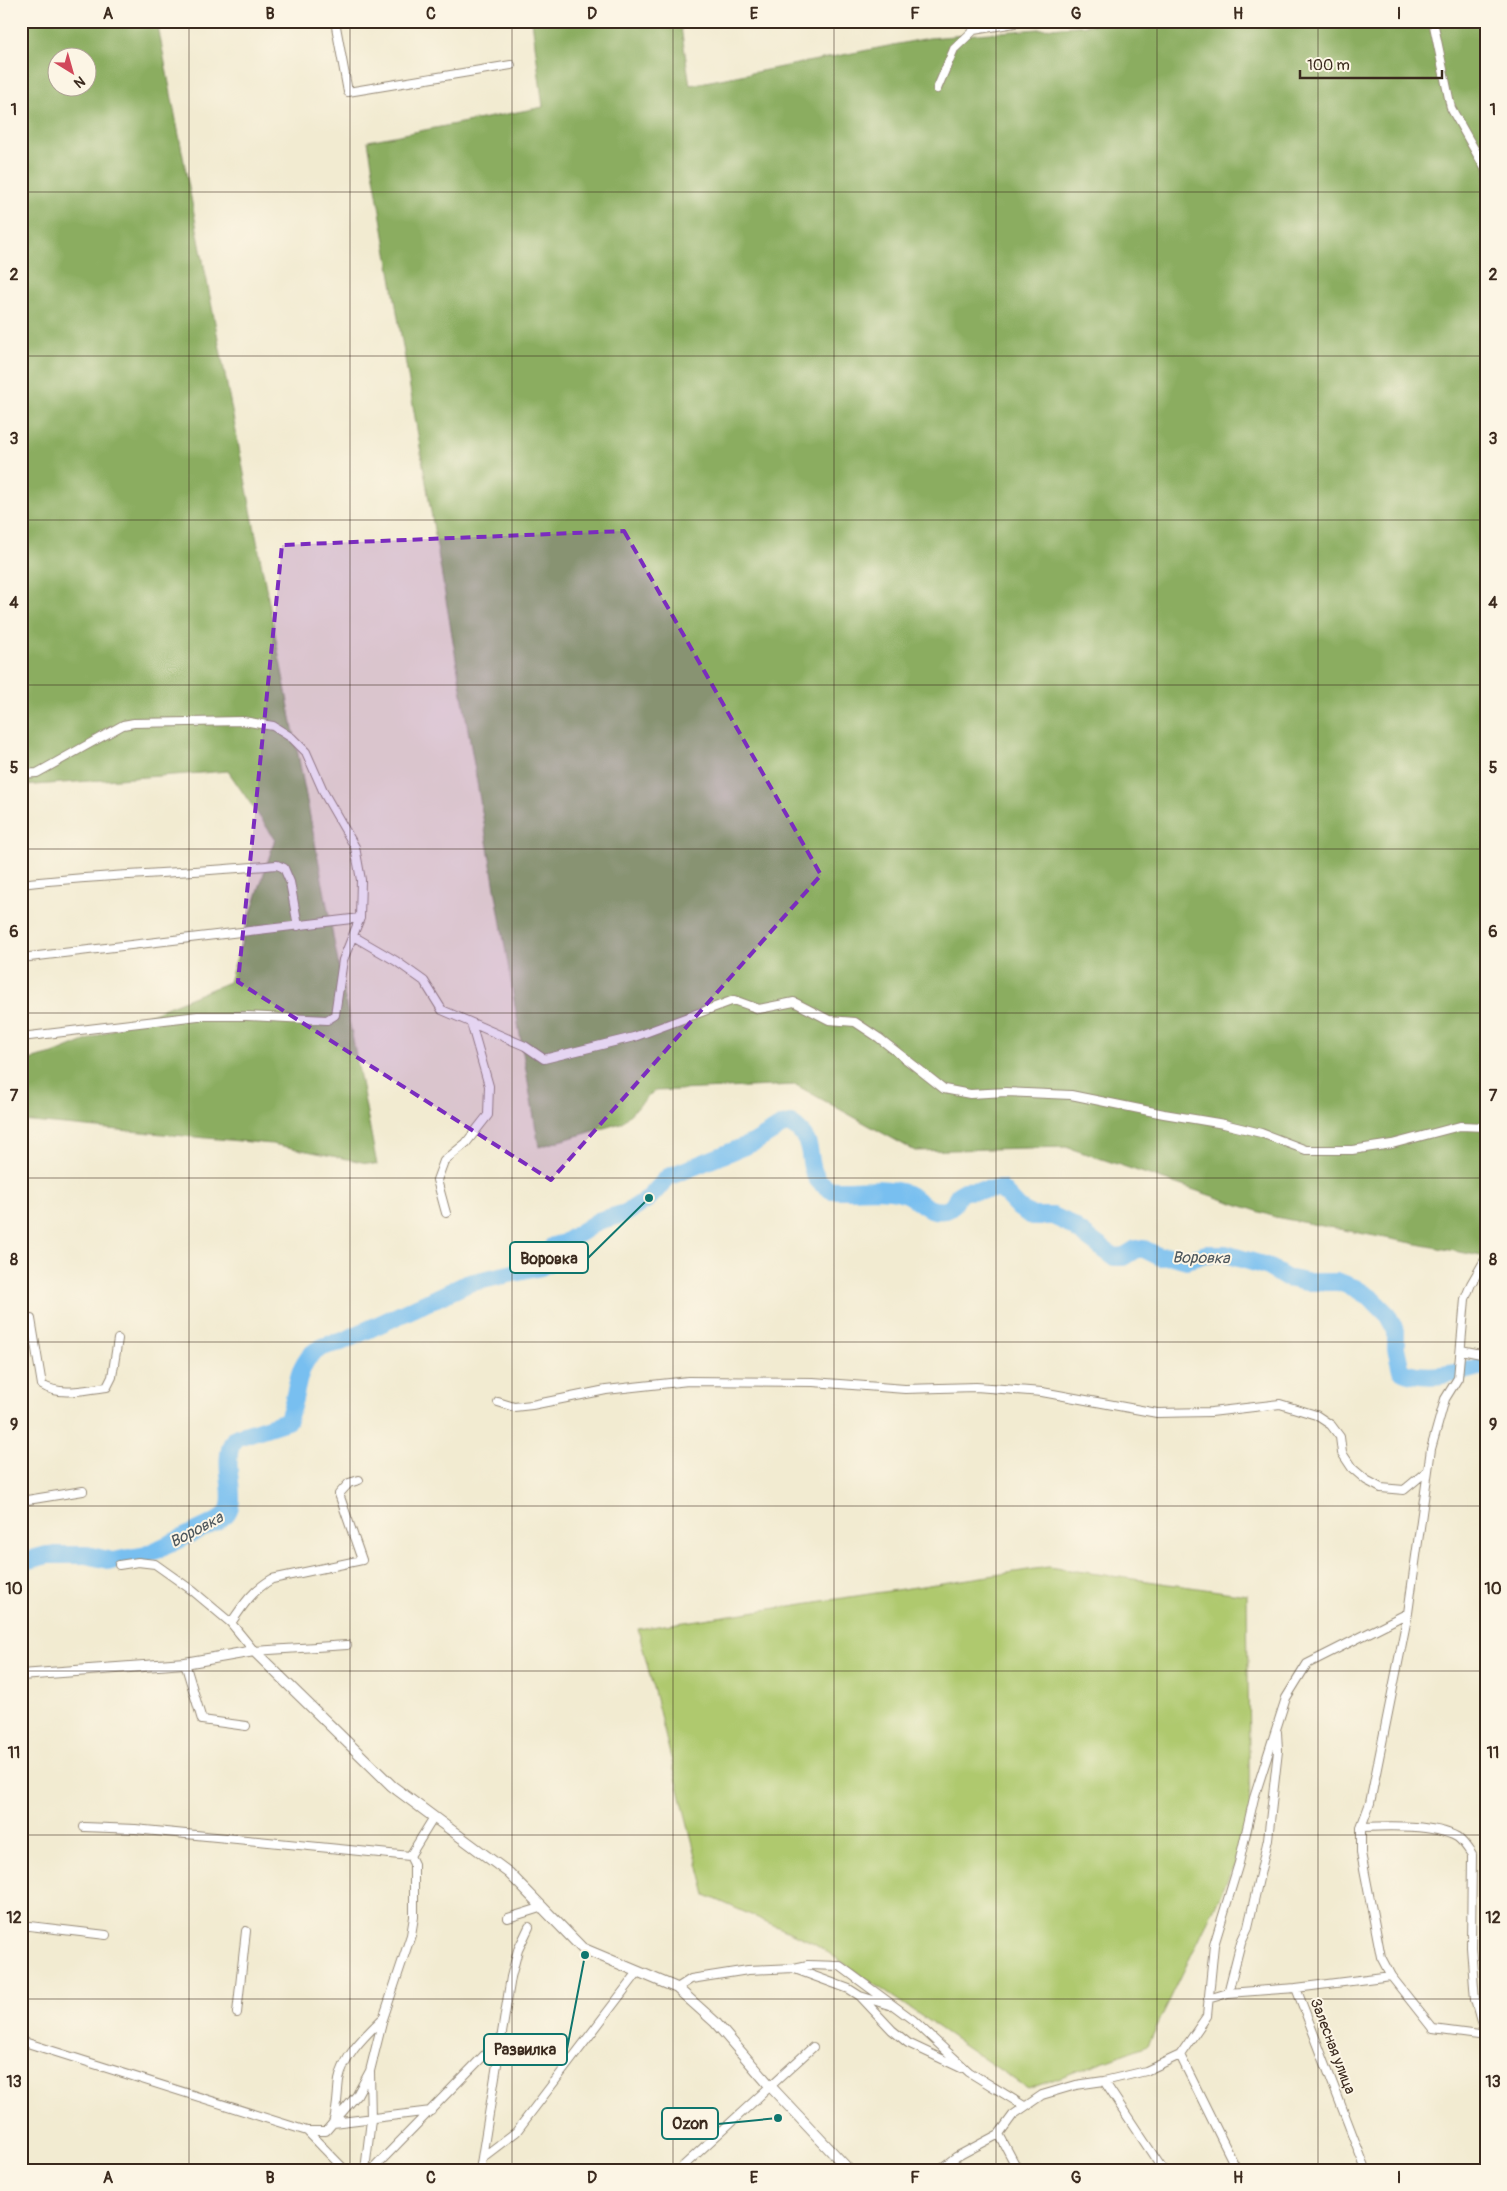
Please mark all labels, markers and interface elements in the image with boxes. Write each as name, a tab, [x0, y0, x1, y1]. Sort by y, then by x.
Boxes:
text: A	[103, 4, 114, 24]
text: B	[265, 4, 275, 24]
text: C	[426, 4, 436, 24]
text: D	[587, 4, 597, 24]
text: E	[750, 4, 759, 24]
text: F	[910, 4, 920, 24]
text: G	[1071, 4, 1082, 24]
text: H	[1233, 4, 1243, 24]
text: I	[1397, 4, 1401, 24]
north arrow	[48, 48, 98, 98]
scale bar	[1300, 48, 1442, 80]
text: 100 m	[1307, 56, 1350, 75]
text: N	[71, 72, 88, 92]
text: 1	[11, 100, 17, 120]
text: 1	[1490, 100, 1496, 120]
text: 2	[10, 265, 19, 285]
text: 2	[1489, 265, 1498, 285]
text: 3	[10, 429, 19, 449]
text: 3	[1489, 429, 1498, 449]
text: 4	[9, 593, 19, 613]
text: 4	[1488, 593, 1498, 613]
text: 5	[10, 758, 19, 778]
text: 5	[1489, 758, 1498, 778]
text: 6	[9, 922, 19, 942]
text: 6	[1488, 922, 1498, 942]
text: 7	[10, 1086, 19, 1106]
text: 7	[1489, 1086, 1498, 1106]
callout: Воровка	[510, 1242, 588, 1273]
water label: Воровка	[1172, 1248, 1231, 1269]
text: Воровка	[520, 1249, 578, 1269]
text: 8	[10, 1250, 18, 1270]
text: 8	[1489, 1250, 1497, 1270]
text: 9	[10, 1415, 18, 1435]
text: 9	[1489, 1415, 1497, 1435]
water label: Воровка	[166, 1507, 228, 1552]
text: 10	[5, 1579, 23, 1599]
text: 10	[1484, 1579, 1502, 1599]
text: 11	[8, 1743, 20, 1763]
text: 11	[1487, 1743, 1499, 1763]
text: 12	[6, 1908, 22, 1928]
text: 12	[1485, 1908, 1501, 1928]
street label: Залесная улица	[1306, 1996, 1360, 2097]
callout: Развилка	[484, 2034, 567, 2065]
text: Развилка	[494, 2040, 557, 2060]
text: 13	[6, 2072, 22, 2092]
text: 13	[1485, 2072, 1501, 2092]
callout: Ozon	[662, 2108, 718, 2139]
text: Ozon	[672, 2114, 708, 2134]
text: A	[103, 2168, 114, 2188]
text: B	[265, 2168, 275, 2188]
text: C	[426, 2168, 436, 2188]
text: D	[587, 2168, 597, 2188]
text: E	[750, 2168, 759, 2188]
text: F	[910, 2168, 920, 2188]
text: G	[1071, 2168, 1082, 2188]
text: H	[1233, 2168, 1243, 2188]
text: I	[1397, 2168, 1401, 2188]

